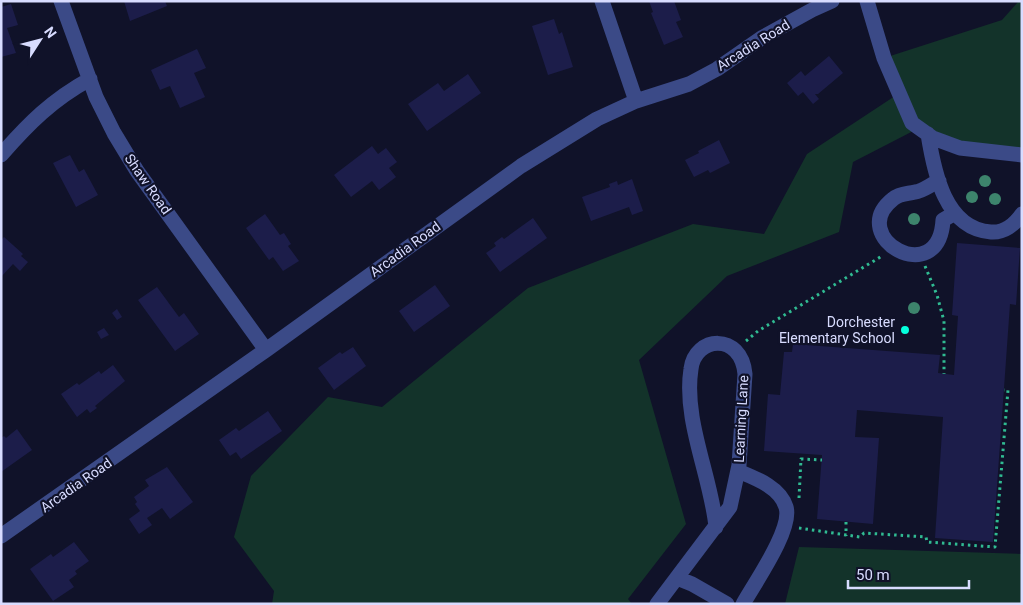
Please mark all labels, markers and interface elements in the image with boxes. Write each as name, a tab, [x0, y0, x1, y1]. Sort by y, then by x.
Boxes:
north arrow	[15, 15, 65, 65]
street label: Arcadia Road	[713, 16, 793, 74]
text: N	[41, 24, 60, 41]
street label: Shaw Road	[121, 151, 175, 217]
street label: Arcadia Road	[367, 218, 443, 280]
place label: Dorchester Elementary School	[779, 314, 895, 346]
marker: Dorchester Elementary School	[899, 324, 911, 336]
street label: Learning Lane	[731, 375, 751, 463]
street label: Arcadia Road	[37, 455, 115, 515]
scale bar	[848, 558, 969, 590]
text: 50 m	[856, 566, 890, 584]

